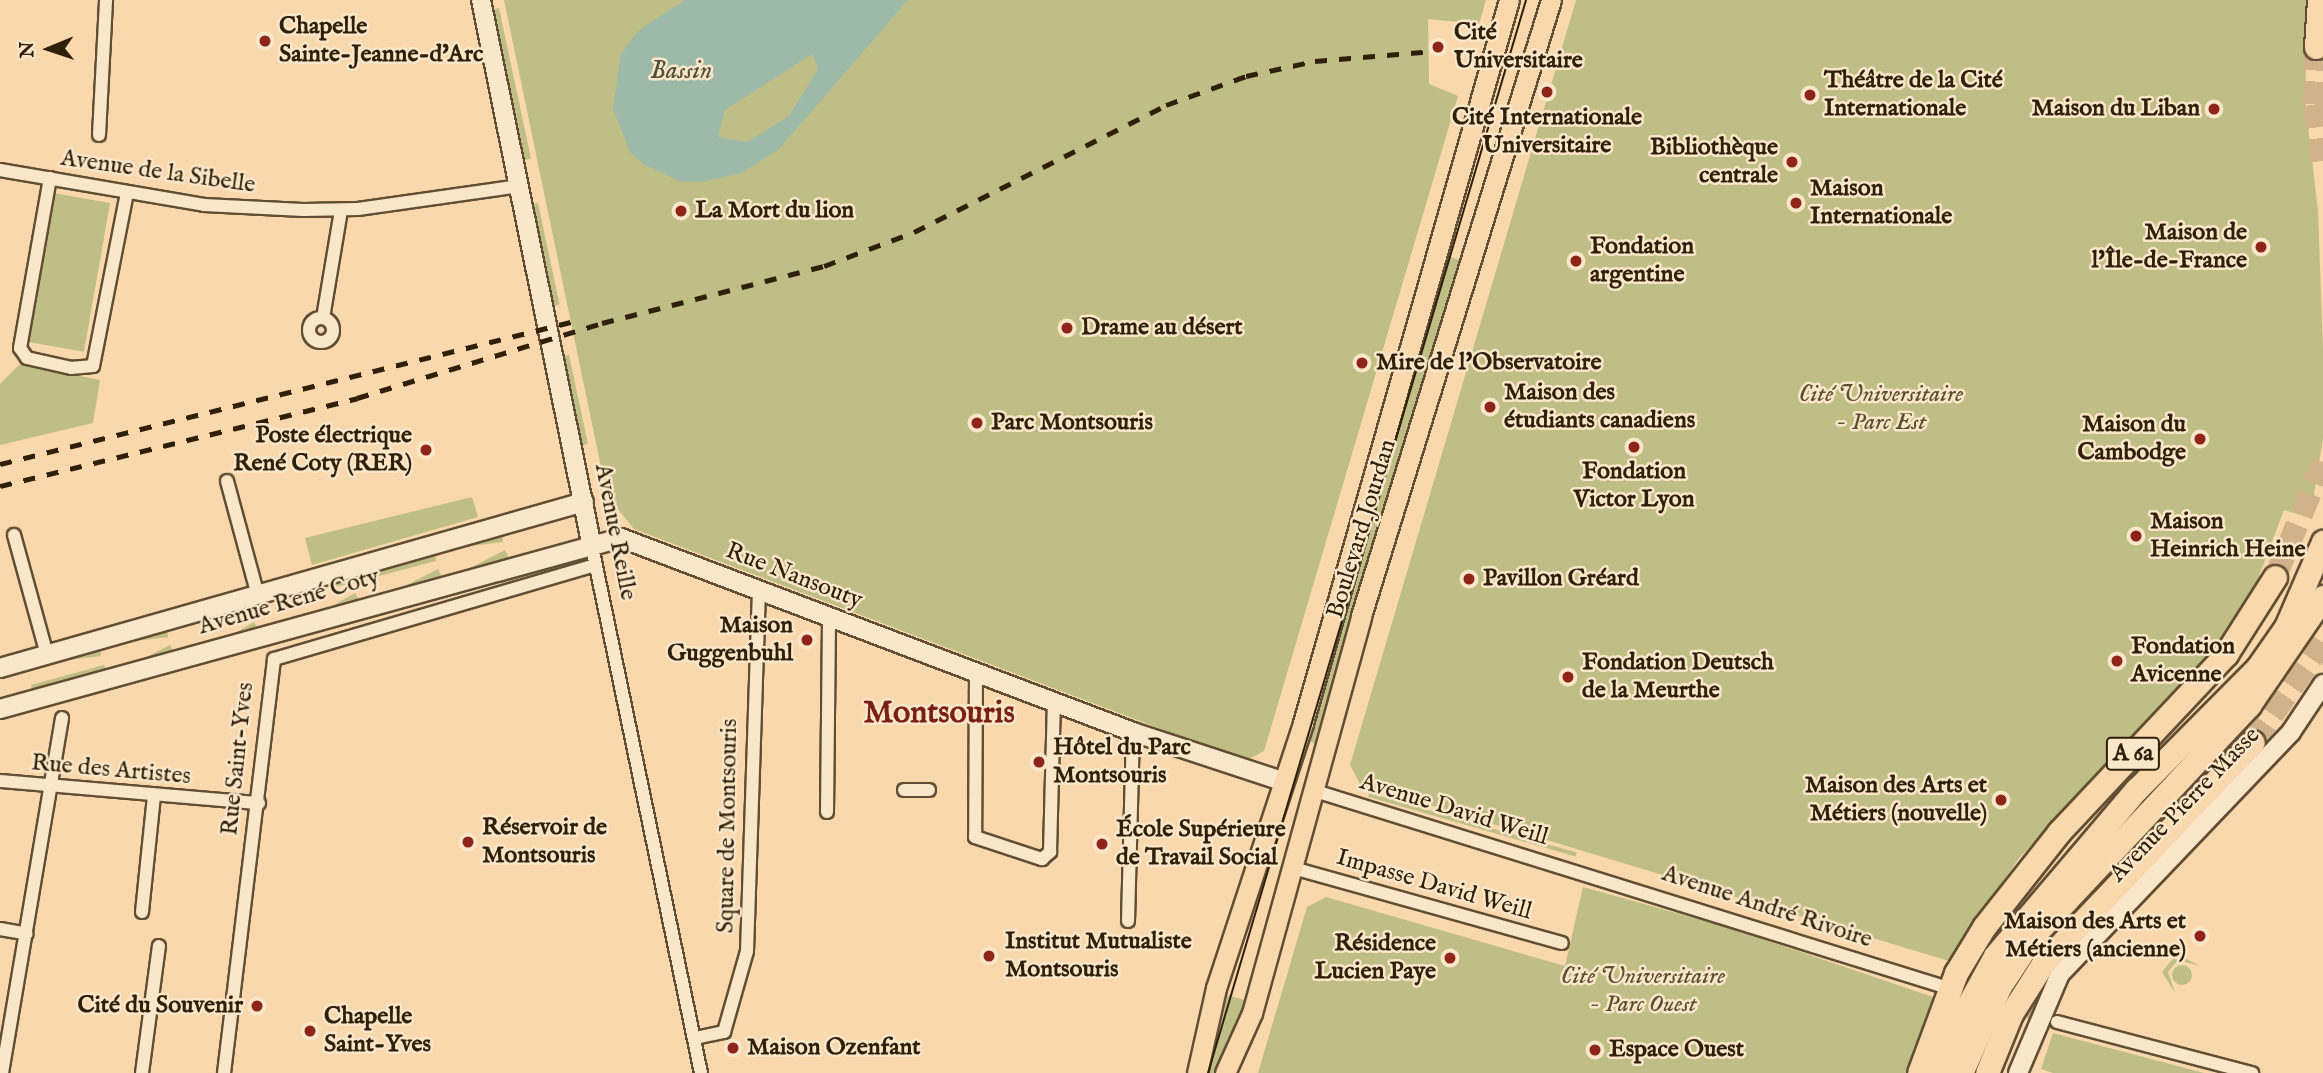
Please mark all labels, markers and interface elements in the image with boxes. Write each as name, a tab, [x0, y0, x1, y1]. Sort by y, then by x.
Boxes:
place label: Chapelle Sainte-Jeanne-d'Arc	[279, 13, 483, 69]
north arrow	[14, 14, 84, 84]
place label: Cité Universitaire	[1454, 19, 1583, 75]
marker: Chapelle Sainte-Jeanne-d'Arc	[257, 33, 273, 49]
marker: Cité Universitaire	[1428, 37, 1448, 57]
text: N	[16, 41, 40, 58]
water label: Bassin	[650, 55, 712, 87]
place label: Théâtre de la Cité Internationale	[1824, 67, 2003, 123]
marker: Cité Internationale Universitaire	[1539, 84, 1555, 100]
marker: Théâtre de la Cité Internationale	[1802, 87, 1818, 103]
place label: Maison du Liban	[2031, 95, 2200, 123]
marker: Maison du Liban	[2206, 101, 2222, 117]
place label: Cité Internationale Universitaire	[1452, 104, 1642, 160]
place label: Bibliothèque centrale	[1650, 134, 1778, 190]
street label: Avenue de la Sibelle	[59, 144, 257, 200]
marker: Bibliothèque centrale	[1784, 154, 1800, 170]
place label: Maison Internationale	[1810, 175, 1952, 231]
marker: Maison Internationale	[1788, 195, 1804, 211]
place label: La Mort du lion	[695, 197, 854, 225]
marker: La Mort du lion	[673, 203, 689, 219]
place label: Maison de l'Île-de-France	[2092, 219, 2247, 275]
place label: Fondation argentine	[1590, 233, 1694, 289]
marker: Maison de l'Île-de-France	[2253, 239, 2269, 255]
marker: Fondation argentine	[1568, 253, 1584, 269]
place label: Drame au désert	[1081, 314, 1243, 342]
marker: Drame au désert	[1059, 320, 1075, 336]
place label: Mire de l'Observatoire	[1376, 349, 1601, 377]
marker: Mire de l'Observatoire	[1354, 355, 1370, 371]
place label: Maison des étudiants canadiens	[1504, 379, 1695, 435]
park label: Cité Universitaire - Parc Est	[1799, 381, 1963, 437]
marker: Maison des étudiants canadiens	[1482, 399, 1498, 415]
place label: Parc Montsouris	[991, 409, 1153, 437]
place label: Maison du Cambodge	[2077, 411, 2186, 467]
marker: Parc Montsouris	[969, 415, 985, 431]
place label: Poste électrique René Coty (RER)	[233, 422, 412, 478]
marker: Maison du Cambodge	[2192, 431, 2208, 447]
street label: Boulevard Jourdan	[1321, 436, 1403, 622]
marker: Fondation Victor Lyon	[1626, 439, 1642, 455]
marker: Poste électrique René Coty (RER)	[418, 442, 434, 458]
place label: Fondation Victor Lyon	[1574, 458, 1694, 514]
street label: Avenue Reille	[588, 461, 642, 603]
place label: Maison Heinrich Heine	[2150, 508, 2305, 564]
marker: Maison Heinrich Heine	[2128, 528, 2144, 544]
street label: Rue Nansouty	[722, 537, 866, 615]
street label: Avenue René Coty	[195, 562, 383, 642]
place label: Pavillon Gréard	[1483, 565, 1639, 593]
marker: Pavillon Gréard	[1461, 571, 1477, 587]
place label: Maison Guggenbuhl	[667, 612, 793, 668]
marker: Maison Guggenbuhl	[799, 632, 815, 648]
place label: Fondation Avicenne	[2131, 633, 2235, 689]
place label: Fondation Deutsch de la Meurthe	[1582, 649, 1774, 705]
marker: Fondation Avicenne	[2109, 653, 2125, 669]
marker: Fondation Deutsch de la Meurthe	[1560, 669, 1576, 685]
street label: Rue Saint-Yves	[216, 681, 260, 837]
district label: Montsouris	[863, 695, 1015, 733]
street label: Square de Montsouris	[712, 718, 744, 934]
street label: Avenue Pierre Masse	[2104, 721, 2266, 889]
place label: Hôtel du Parc Montsouris	[1053, 734, 1191, 790]
road number: A 6a	[2105, 734, 2161, 774]
street label: Rue des Artistes	[30, 749, 192, 791]
marker: Hôtel du Parc Montsouris	[1031, 754, 1047, 770]
street label: Avenue David Weill	[1356, 768, 1552, 852]
place label: Maison des Arts et Métiers (nouvelle)	[1805, 772, 1987, 828]
marker: Maison des Arts et Métiers (nouvelle)	[1993, 792, 2009, 808]
place label: Réservoir de Montsouris	[482, 814, 607, 870]
place label: École Supérieure de Travail Social	[1116, 816, 1286, 872]
marker: Réservoir de Montsouris	[460, 834, 476, 850]
marker: École Supérieure de Travail Social	[1094, 836, 1110, 852]
street label: Impasse David Weill	[1333, 843, 1535, 927]
street label: Avenue André Rivoire	[1658, 859, 1876, 955]
place label: Maison des Arts et Métiers (ancienne)	[2004, 908, 2186, 964]
place label: Institut Mutualiste Montsouris	[1005, 928, 1192, 984]
marker: Maison des Arts et Métiers (ancienne)	[2192, 928, 2208, 944]
place label: Résidence Lucien Paye	[1314, 930, 1436, 986]
marker: Institut Mutualiste Montsouris	[979, 946, 999, 966]
marker: Résidence Lucien Paye	[1442, 950, 1458, 966]
park label: Cité Universitaire - Parc Ouest	[1561, 963, 1725, 1019]
place label: Cité du Souvenir	[77, 992, 243, 1020]
marker: Cité du Souvenir	[249, 998, 265, 1014]
place label: Chapelle Saint-Yves	[324, 1003, 431, 1059]
marker: Chapelle Saint-Yves	[302, 1023, 318, 1039]
place label: Maison Ozenfant	[747, 1034, 921, 1062]
place label: Espace Ouest	[1609, 1036, 1744, 1064]
marker: Maison Ozenfant	[725, 1040, 741, 1056]
marker: Espace Ouest	[1587, 1042, 1603, 1058]

